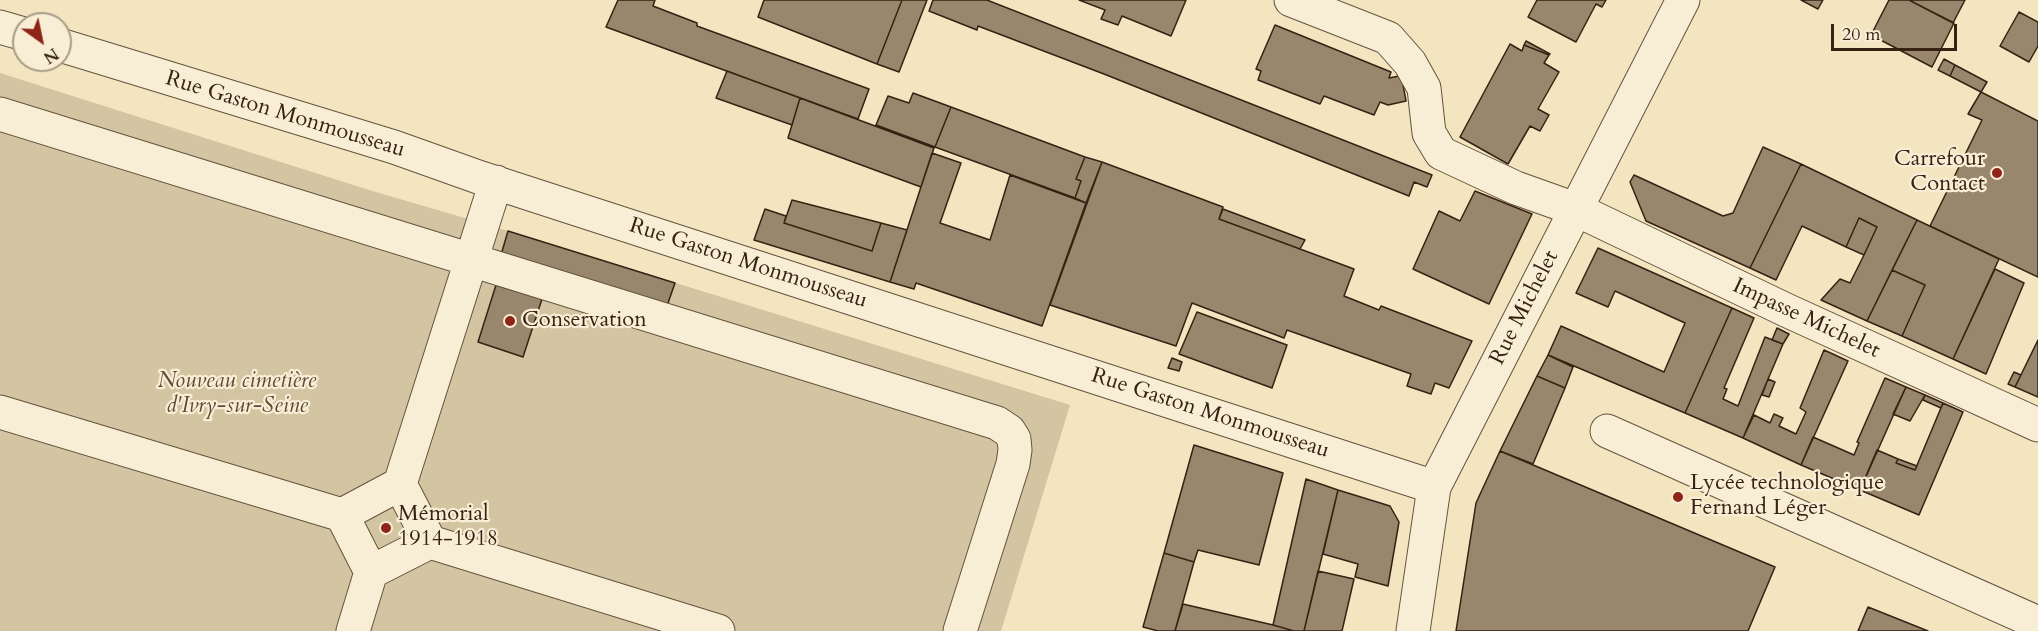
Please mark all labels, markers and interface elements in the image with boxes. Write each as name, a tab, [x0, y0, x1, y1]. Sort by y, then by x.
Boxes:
north arrow	[12, 12, 72, 72]
scale bar	[1834, 12, 1960, 50]
text: 20 m	[1842, 22, 1881, 47]
text: N	[39, 42, 63, 68]
street label: Rue Gaston Monmousseau	[162, 66, 408, 164]
place label: Carrefour Contact	[1894, 147, 1985, 198]
marker: Carrefour Contact	[1990, 166, 2004, 180]
street label: Rue Gaston Monmousseau	[626, 213, 870, 315]
street label: Rue Michelet	[1485, 246, 1565, 370]
street label: Impasse Michelet	[1728, 273, 1884, 365]
place label: Conservation	[522, 308, 647, 334]
marker: Conservation	[503, 314, 517, 328]
street label: Rue Gaston Monmousseau	[1088, 363, 1332, 465]
park label: Nouveau cimetière d'Ivry-sur-Seine	[158, 369, 316, 420]
place label: Lycée technologique Fernand Léger	[1690, 471, 1884, 522]
marker: Lycée technologique Fernand Léger	[1671, 490, 1685, 504]
place label: Mémorial 1914-1918	[398, 502, 498, 554]
marker: Mémorial 1914-1918	[379, 521, 393, 535]

